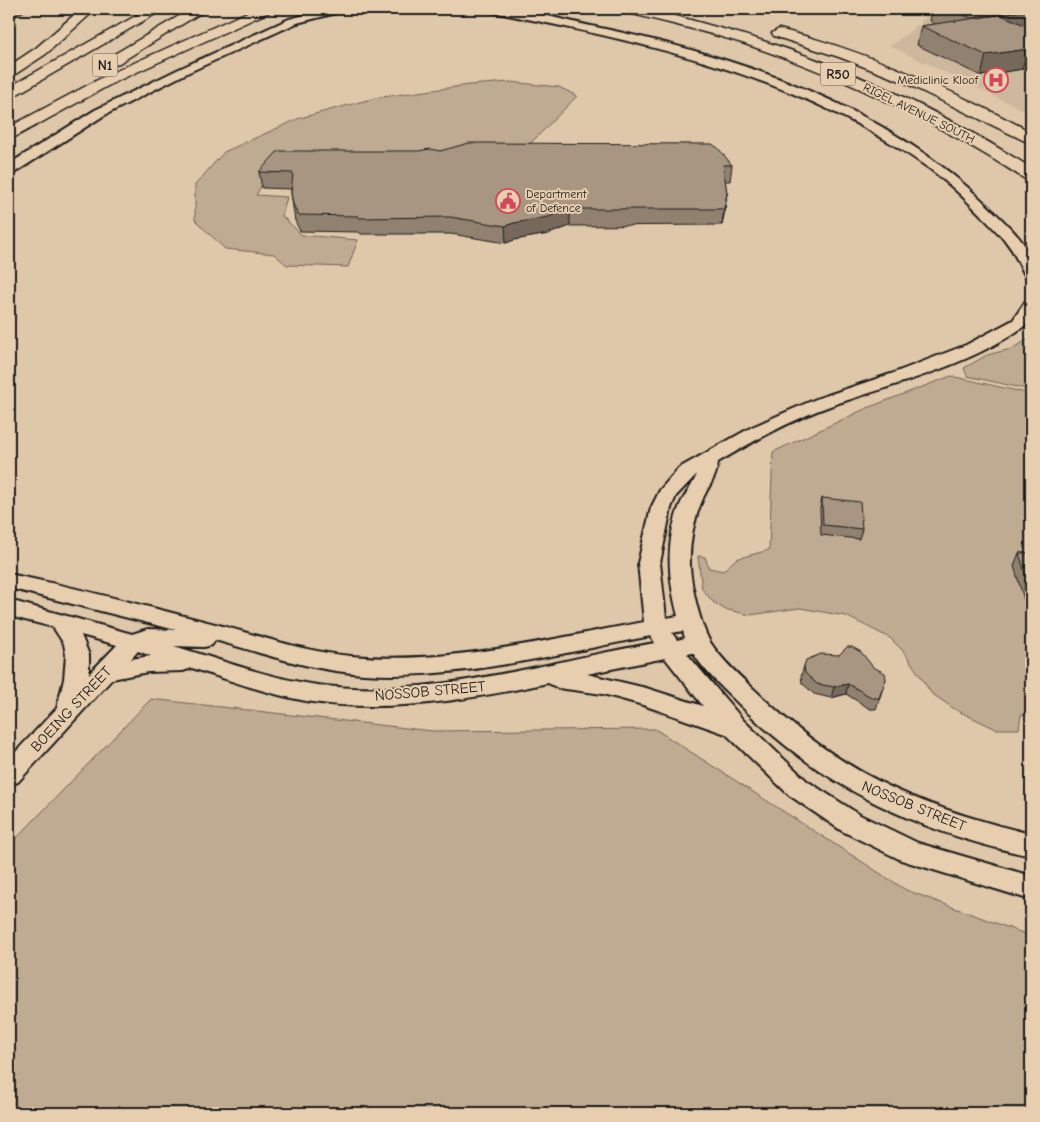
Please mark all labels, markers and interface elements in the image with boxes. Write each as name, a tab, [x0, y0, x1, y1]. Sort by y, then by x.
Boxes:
road number: N1	[92, 54, 118, 76]
road number: R50	[820, 62, 856, 86]
hospital icon: Mediclinic Kloof	[983, 67, 1009, 93]
place label: Mediclinic Kloof	[897, 73, 979, 87]
street label: RIGEL AVENUE SOUTH	[861, 80, 977, 146]
place label: Department of Defence	[526, 187, 587, 215]
public building icon: Department of Defence	[495, 188, 521, 214]
street label: BOEING STREET	[27, 662, 115, 756]
street label: NOSSOB STREET	[374, 677, 486, 705]
street label: NOSSOB STREET	[859, 777, 969, 835]

